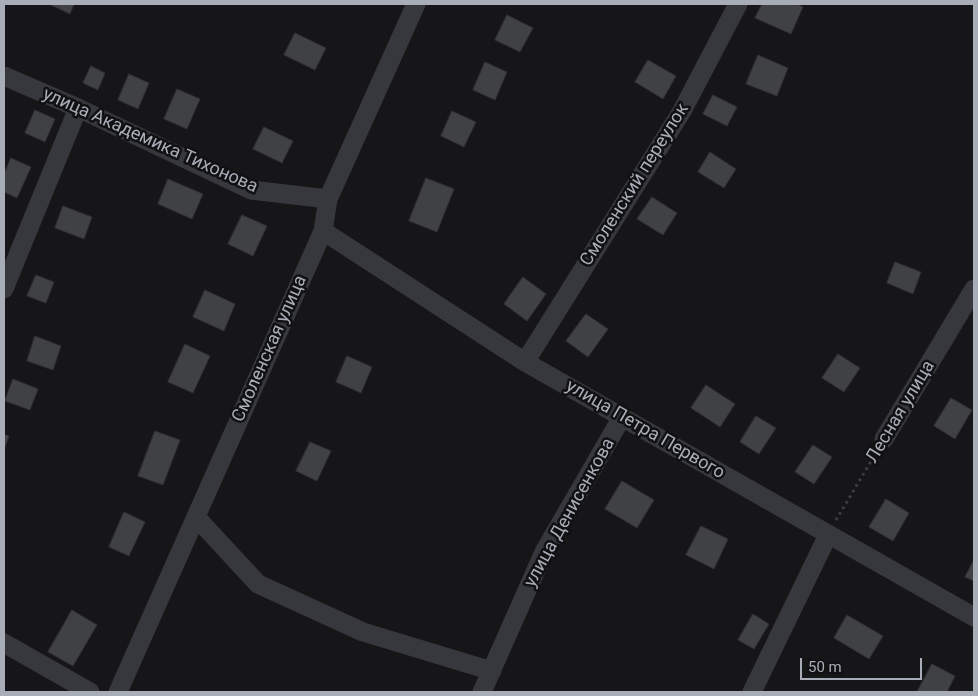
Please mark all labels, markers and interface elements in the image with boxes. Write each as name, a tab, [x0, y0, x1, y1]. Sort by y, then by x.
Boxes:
street label: улица Академика Тихонова	[39, 84, 261, 198]
street label: Смоленский переулок	[576, 100, 694, 270]
street label: Смоленская улица	[228, 272, 312, 426]
street label: Лесная улица	[862, 357, 940, 467]
street label: улица Петра Первого	[562, 376, 728, 484]
street label: улица Денисенкова	[520, 435, 620, 591]
scale bar	[803, 648, 926, 680]
text: 50 m	[808, 658, 842, 676]

